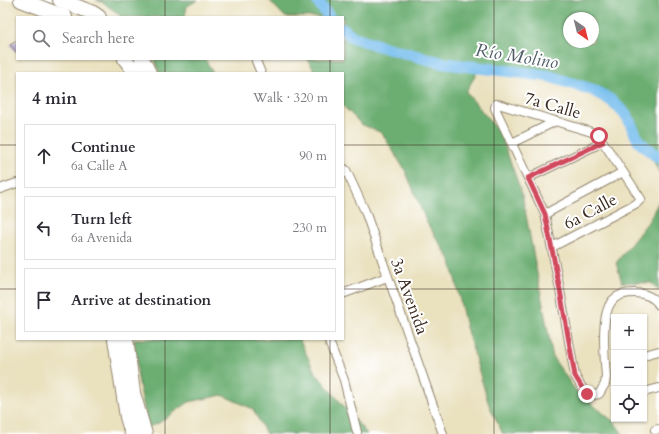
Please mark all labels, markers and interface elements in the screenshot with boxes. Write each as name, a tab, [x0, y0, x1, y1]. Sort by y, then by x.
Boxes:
north arrow	[563, 12, 599, 48]
search box	[16, 16, 344, 60]
icon: search	[30, 27, 52, 49]
text: Search here	[62, 28, 135, 48]
water label: Río Molino	[474, 38, 560, 75]
text: 4 min	[32, 87, 77, 110]
street label: 7a Calle	[522, 87, 584, 124]
text: Walk · 320 m	[253, 89, 328, 107]
route start	[590, 127, 608, 145]
text: Continue	[71, 137, 136, 157]
icon: ahead	[33, 145, 55, 167]
text: 90 m	[299, 147, 327, 165]
text: 6a Calle A	[71, 157, 128, 175]
street label: 6a Calle	[560, 188, 621, 235]
text: Turn left	[71, 209, 132, 229]
icon: left	[33, 217, 55, 239]
text: 230 m	[293, 219, 327, 237]
text: 6a Avenida	[71, 229, 132, 247]
street label: 3a Avenida	[385, 255, 434, 338]
icon: arrive	[33, 289, 55, 311]
text: Arrive at destination	[71, 290, 211, 310]
map controls	[611, 314, 647, 422]
button: +	[611, 314, 647, 350]
button: −	[611, 350, 647, 386]
route end	[578, 385, 596, 403]
button: locate	[611, 386, 647, 422]

